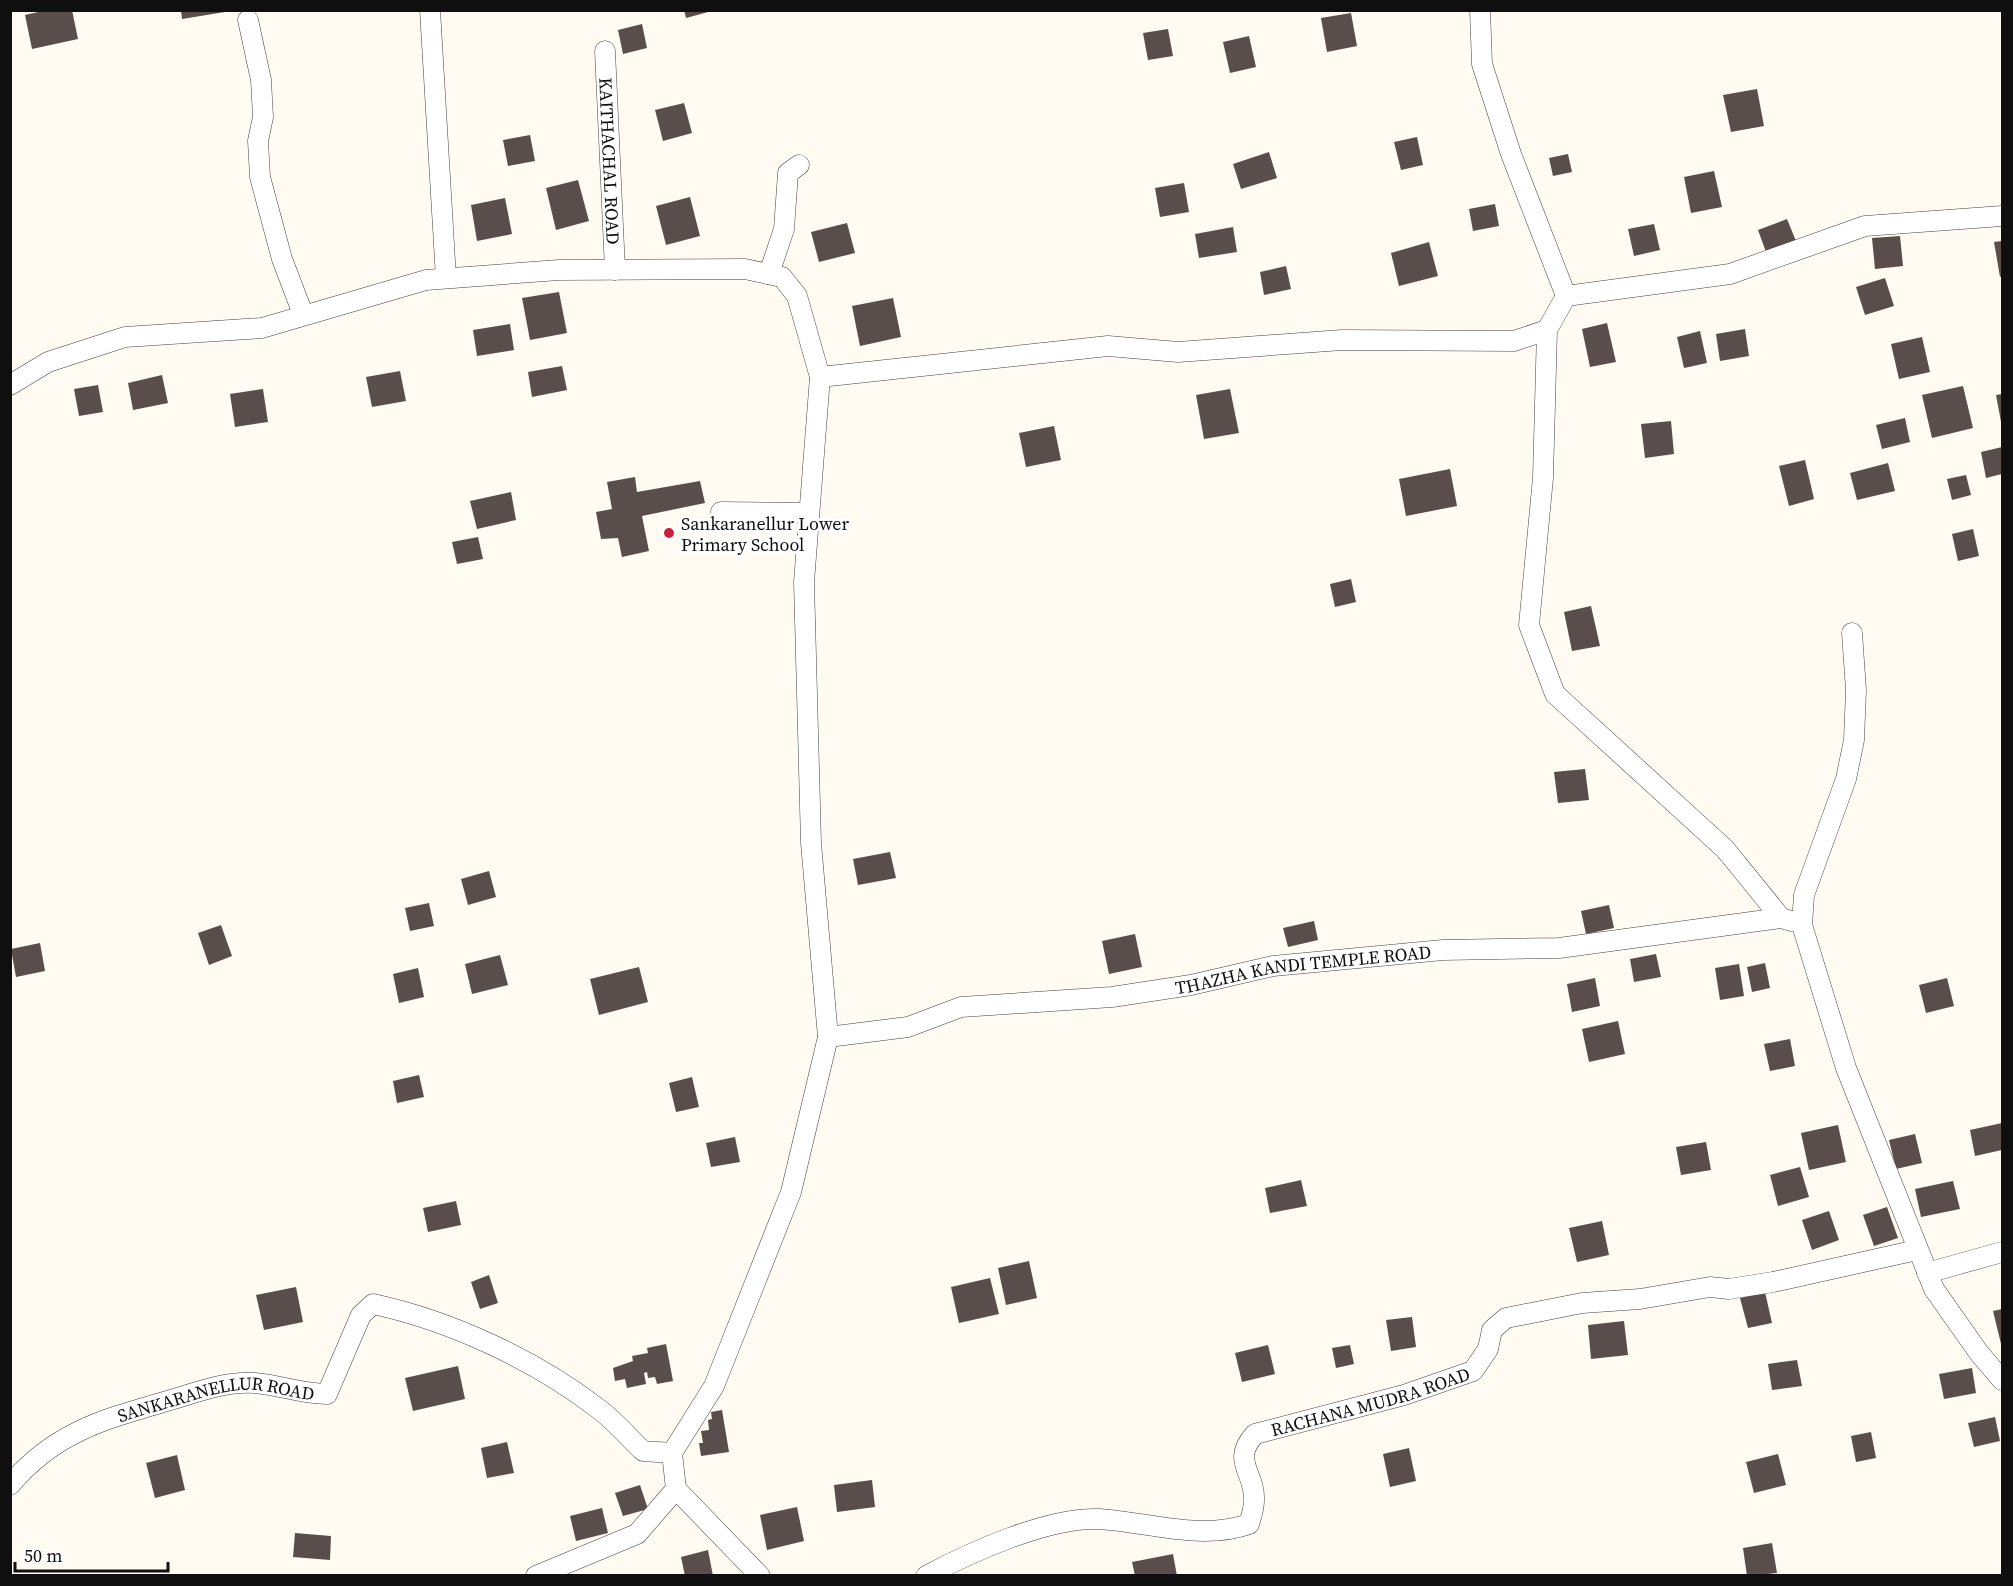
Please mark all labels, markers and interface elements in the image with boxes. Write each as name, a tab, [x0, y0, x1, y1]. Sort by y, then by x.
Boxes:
street label: KAITHACHAL ROAD	[594, 77, 626, 245]
place label: Sankaranellur Lower Primary School	[681, 511, 850, 557]
marker: Sankaranellur Lower Primary School	[662, 526, 676, 540]
street label: THAZHA KANDI TEMPLE ROAD	[1173, 939, 1432, 1000]
street label: RACHANA MUDRA ROAD	[1268, 1361, 1473, 1442]
street label: SANKARANELLUR ROAD	[114, 1370, 316, 1428]
scale bar	[15, 1535, 168, 1573]
text: 50 m	[24, 1543, 62, 1568]

